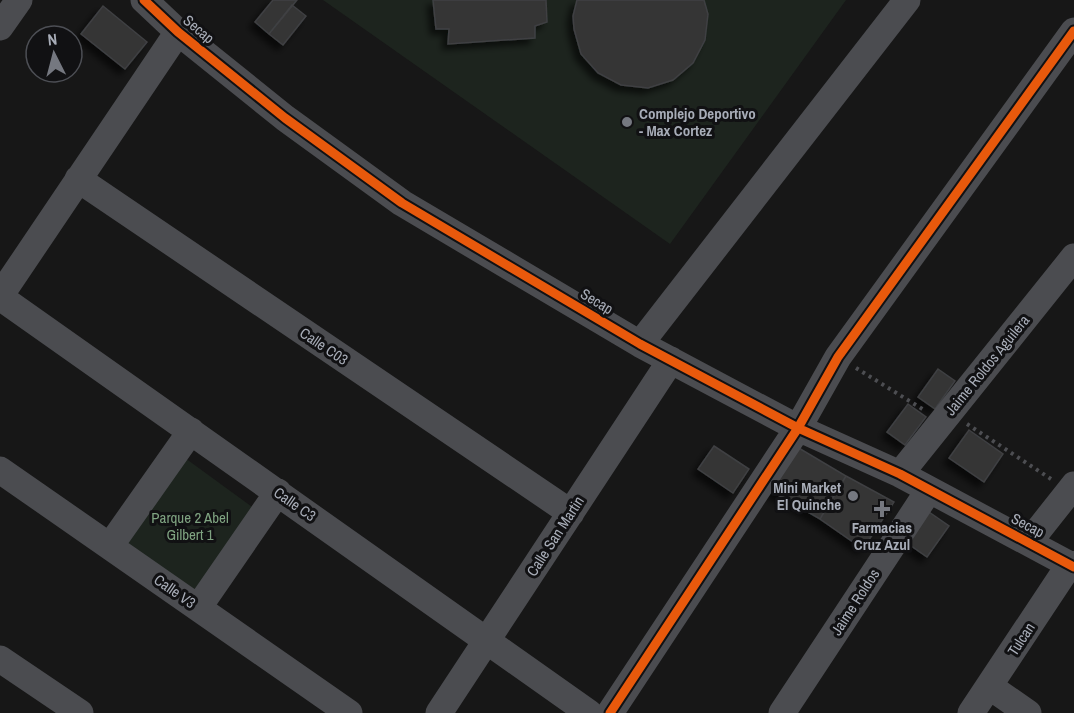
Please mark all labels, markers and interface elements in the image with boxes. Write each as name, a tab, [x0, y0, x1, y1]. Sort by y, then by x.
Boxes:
street label: Secap	[179, 10, 219, 48]
north arrow	[24, 24, 84, 84]
text: N	[47, 28, 58, 51]
place label: Complejo Deportivo - Max Cortez	[639, 103, 756, 141]
marker: Complejo Deportivo - Max Cortez	[620, 115, 634, 129]
street label: Secap	[577, 283, 617, 319]
street label: Jaime Roldos Aguilera	[940, 310, 1034, 420]
street label: Calle C03	[296, 322, 352, 370]
place label: Mini Market El Quinche	[773, 477, 841, 515]
street label: Calle C3	[270, 482, 320, 526]
marker: Mini Market El Quinche	[846, 489, 860, 503]
street label: Calle San Martin	[521, 492, 589, 580]
marker: Farmacias Cruz Azul	[875, 502, 889, 516]
park label: Parque 2 Abel Gilbert 1	[151, 507, 229, 545]
street label: Secap	[1008, 508, 1048, 543]
place label: Farmacias Cruz Azul	[852, 517, 912, 555]
street label: Jaime Roldos	[826, 565, 884, 639]
street label: Calle V3	[150, 569, 200, 613]
street label: Tulcan	[1002, 618, 1040, 660]

